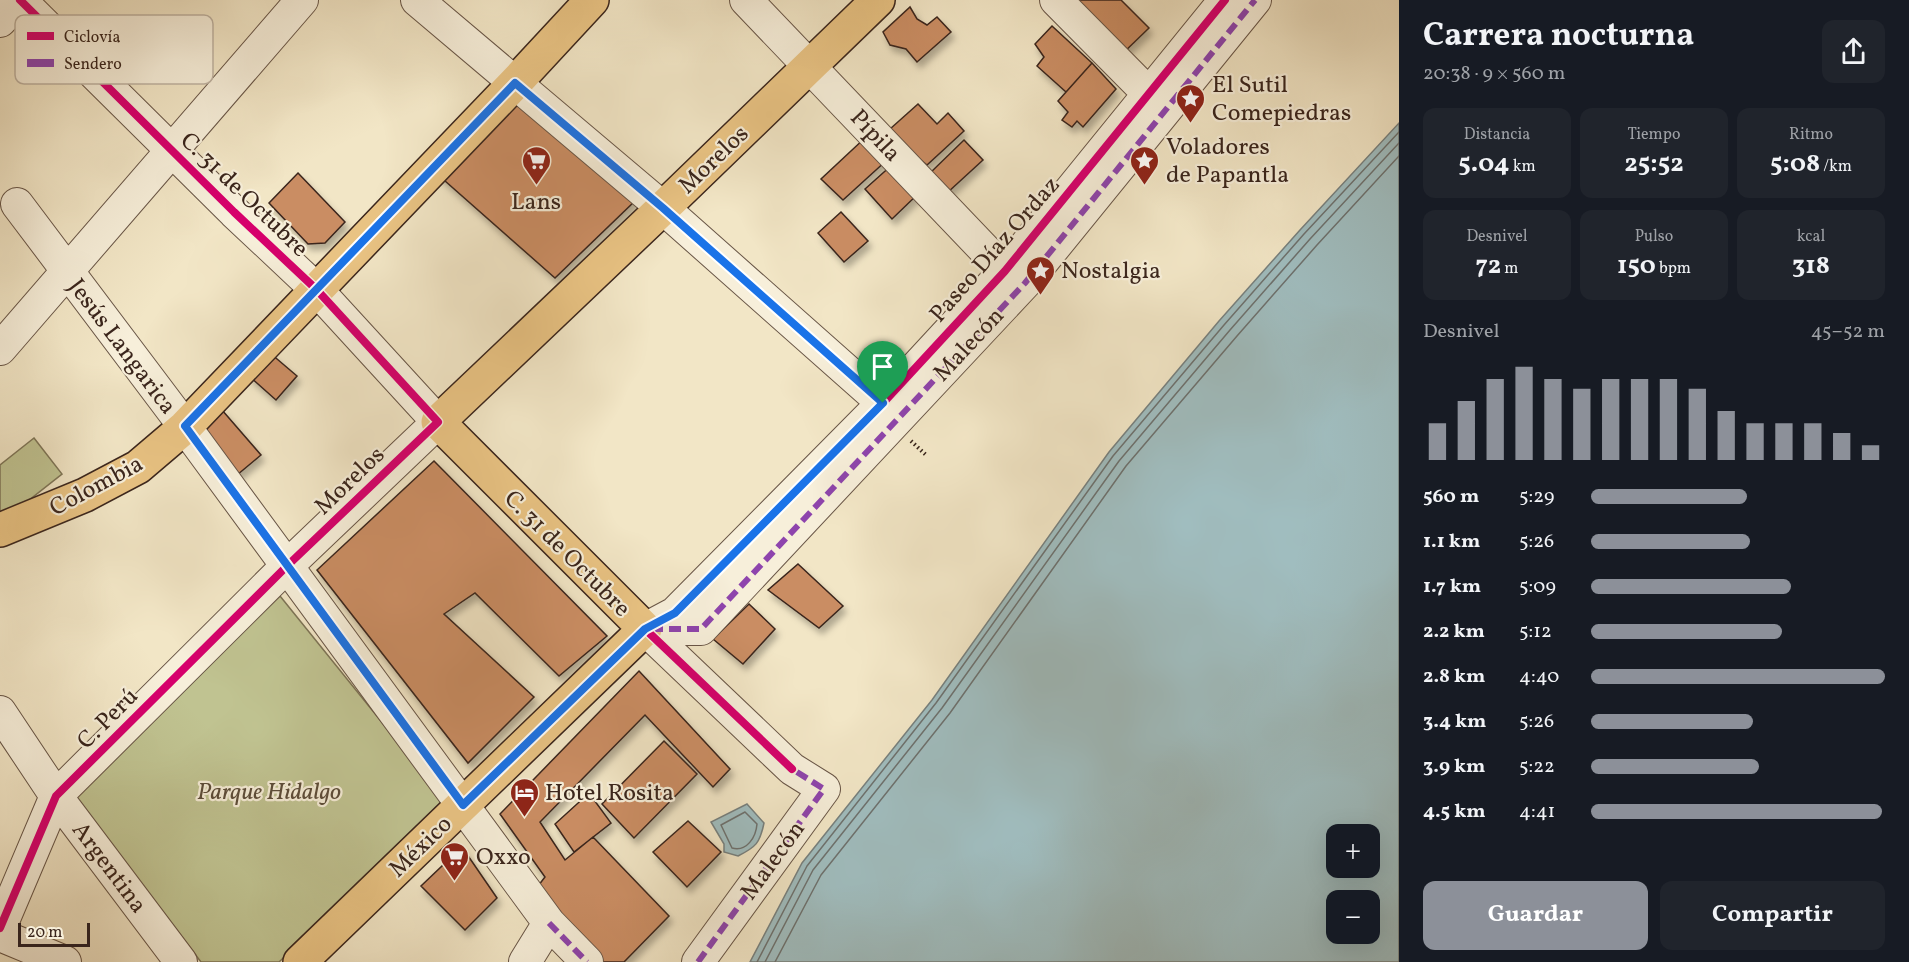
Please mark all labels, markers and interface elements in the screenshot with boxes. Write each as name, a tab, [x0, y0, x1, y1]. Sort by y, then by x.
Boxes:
text: Carrera nocturna	[1423, 14, 1694, 60]
legend	[15, 15, 213, 84]
button: share	[1822, 20, 1885, 83]
text: Ciclovía	[64, 27, 120, 49]
text: Sendero	[64, 54, 122, 76]
text: 20:38 · 9 × 560 m	[1423, 60, 1565, 88]
place label: El Sutil Comepiedras	[1212, 69, 1351, 131]
place icon: El Sutil Comepiedras	[1175, 82, 1207, 124]
street label: Pípila	[841, 102, 908, 170]
street label: Morelos	[672, 118, 757, 203]
text: Distancia	[1464, 124, 1530, 146]
text: Tiempo	[1628, 124, 1680, 146]
text: Ritmo	[1789, 124, 1833, 146]
street label: C. 31 de Octubre	[172, 125, 316, 266]
place label: Voladores de Papantla	[1166, 131, 1289, 193]
supermarket icon: Lans	[520, 144, 552, 186]
place icon: Voladores de Papantla	[1129, 144, 1161, 186]
text: 5.04	[1458, 146, 1510, 182]
text: 25:52	[1624, 146, 1684, 182]
text: 5:08	[1770, 146, 1820, 182]
text: km	[1510, 156, 1536, 178]
text: /km	[1820, 156, 1852, 178]
street label: Paseo Díaz Ordaz	[922, 170, 1069, 331]
place label: Lans	[511, 186, 561, 220]
text: Desnivel	[1466, 226, 1528, 248]
text: Pulso	[1635, 226, 1673, 248]
text: kcal	[1797, 226, 1825, 248]
text: 72	[1475, 248, 1501, 284]
text: 150	[1617, 248, 1656, 284]
text: 318	[1792, 248, 1830, 284]
place icon: Nostalgia	[1024, 254, 1056, 296]
place label: Nostalgia	[1061, 255, 1161, 289]
text: m	[1501, 258, 1519, 280]
text: bpm	[1656, 258, 1691, 280]
street label: Jesús Langarica	[59, 272, 184, 422]
street label: Malecón	[926, 301, 1013, 390]
text: Desnivel	[1423, 318, 1499, 346]
text: 45–52 m	[1811, 318, 1885, 346]
pin	[857, 341, 908, 403]
icon: arrive	[866, 350, 899, 383]
street label: Morelos	[308, 439, 393, 524]
street label: Colombia	[44, 448, 150, 526]
street label: C. 31 de Octubre	[495, 483, 638, 626]
text: 560 m	[1423, 483, 1479, 511]
text: 5:29	[1519, 483, 1554, 511]
text: 1.1 km	[1423, 528, 1480, 556]
text: 5:26	[1519, 528, 1554, 556]
text: 1.7 km	[1423, 573, 1481, 601]
text: 5:09	[1519, 573, 1556, 601]
text: 2.2 km	[1423, 618, 1485, 646]
text: 5:12	[1519, 618, 1552, 646]
text: 2.8 km	[1423, 663, 1485, 691]
text: 4:40	[1519, 663, 1559, 691]
street label: C. Perú	[70, 681, 147, 758]
text: 3.4 km	[1423, 708, 1486, 736]
text: 5:26	[1519, 708, 1554, 736]
text: 3.9 km	[1423, 753, 1485, 781]
text: 5:22	[1519, 753, 1555, 781]
park label: Parque Hidalgo	[197, 776, 341, 810]
hotel icon: Hotel Rosita	[508, 776, 540, 818]
place label: Hotel Rosita	[545, 777, 674, 811]
text: 4.5 km	[1423, 798, 1486, 826]
text: 4:41	[1519, 798, 1555, 826]
street label: México	[382, 809, 461, 886]
street label: Argentina	[63, 815, 154, 921]
street label: Malecón	[733, 815, 814, 908]
map controls	[1326, 824, 1380, 944]
button: +	[1326, 824, 1380, 878]
supermarket icon: Oxxo	[439, 840, 471, 882]
place label: Oxxo	[476, 841, 531, 875]
button: Guardar	[1423, 881, 1648, 950]
button: Compartir	[1660, 881, 1885, 950]
button: −	[1326, 890, 1380, 944]
scale bar	[18, 920, 90, 948]
text: 20 m	[27, 922, 62, 944]

